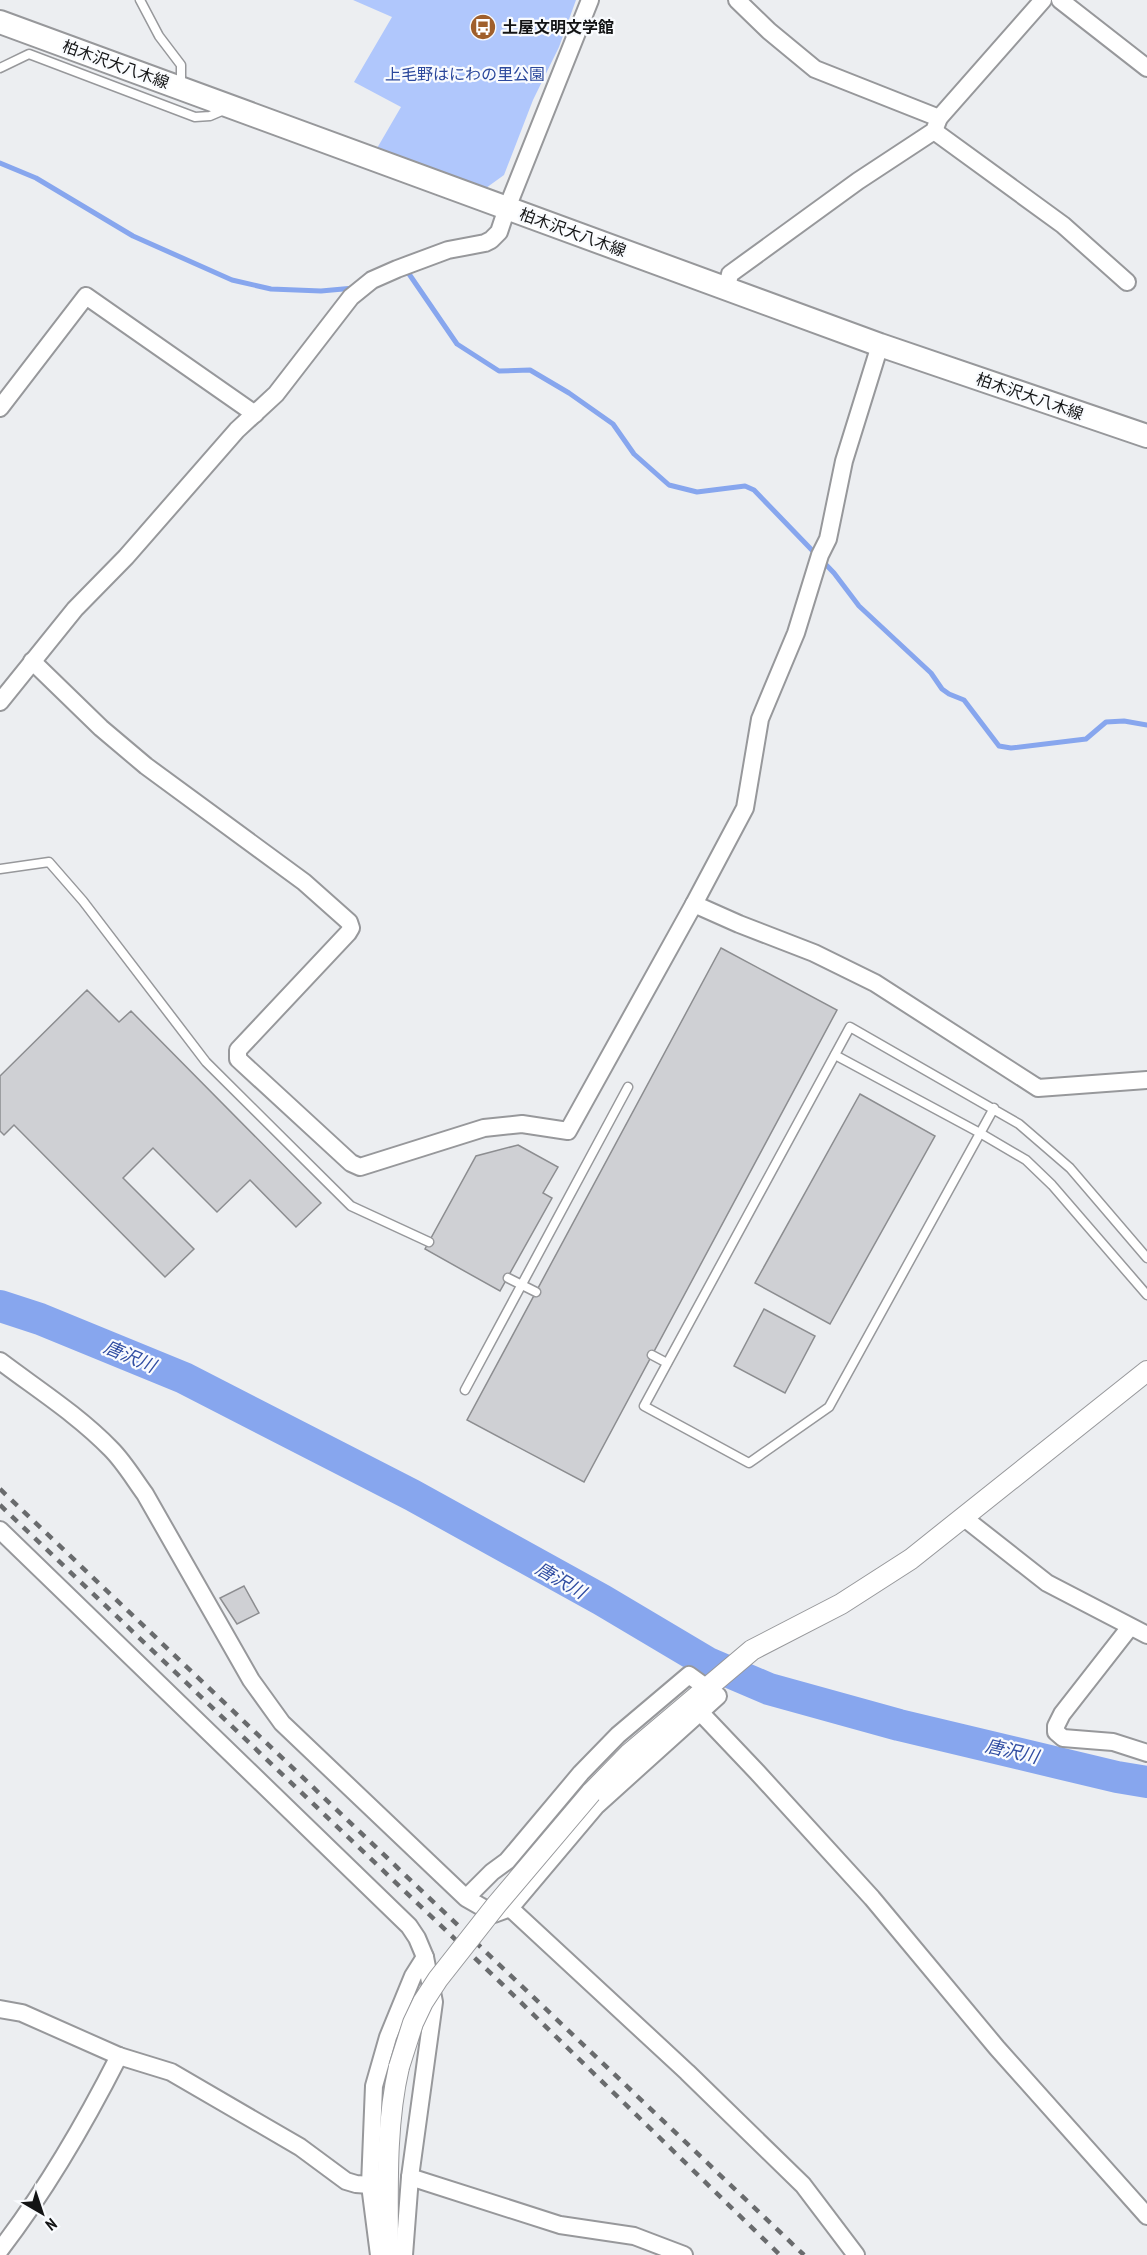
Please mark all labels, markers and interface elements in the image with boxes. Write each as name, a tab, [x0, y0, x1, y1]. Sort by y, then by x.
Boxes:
bus stop icon: 土屋文明文学館	[468, 12, 498, 42]
place label: 土屋文明文学館	[502, 17, 614, 37]
street label: 柏木沢大八木線	[60, 35, 172, 93]
park label: 上毛野はにわの里公園	[385, 64, 545, 84]
street label: 柏木沢大八木線	[517, 203, 629, 261]
street label: 柏木沢大八木線	[974, 368, 1086, 424]
water label: 唐沢川	[101, 1335, 161, 1378]
water label: 唐沢川	[532, 1557, 592, 1604]
water label: 唐沢川	[983, 1734, 1043, 1769]
north arrow	[12, 2183, 72, 2243]
text: N	[42, 2214, 61, 2235]

